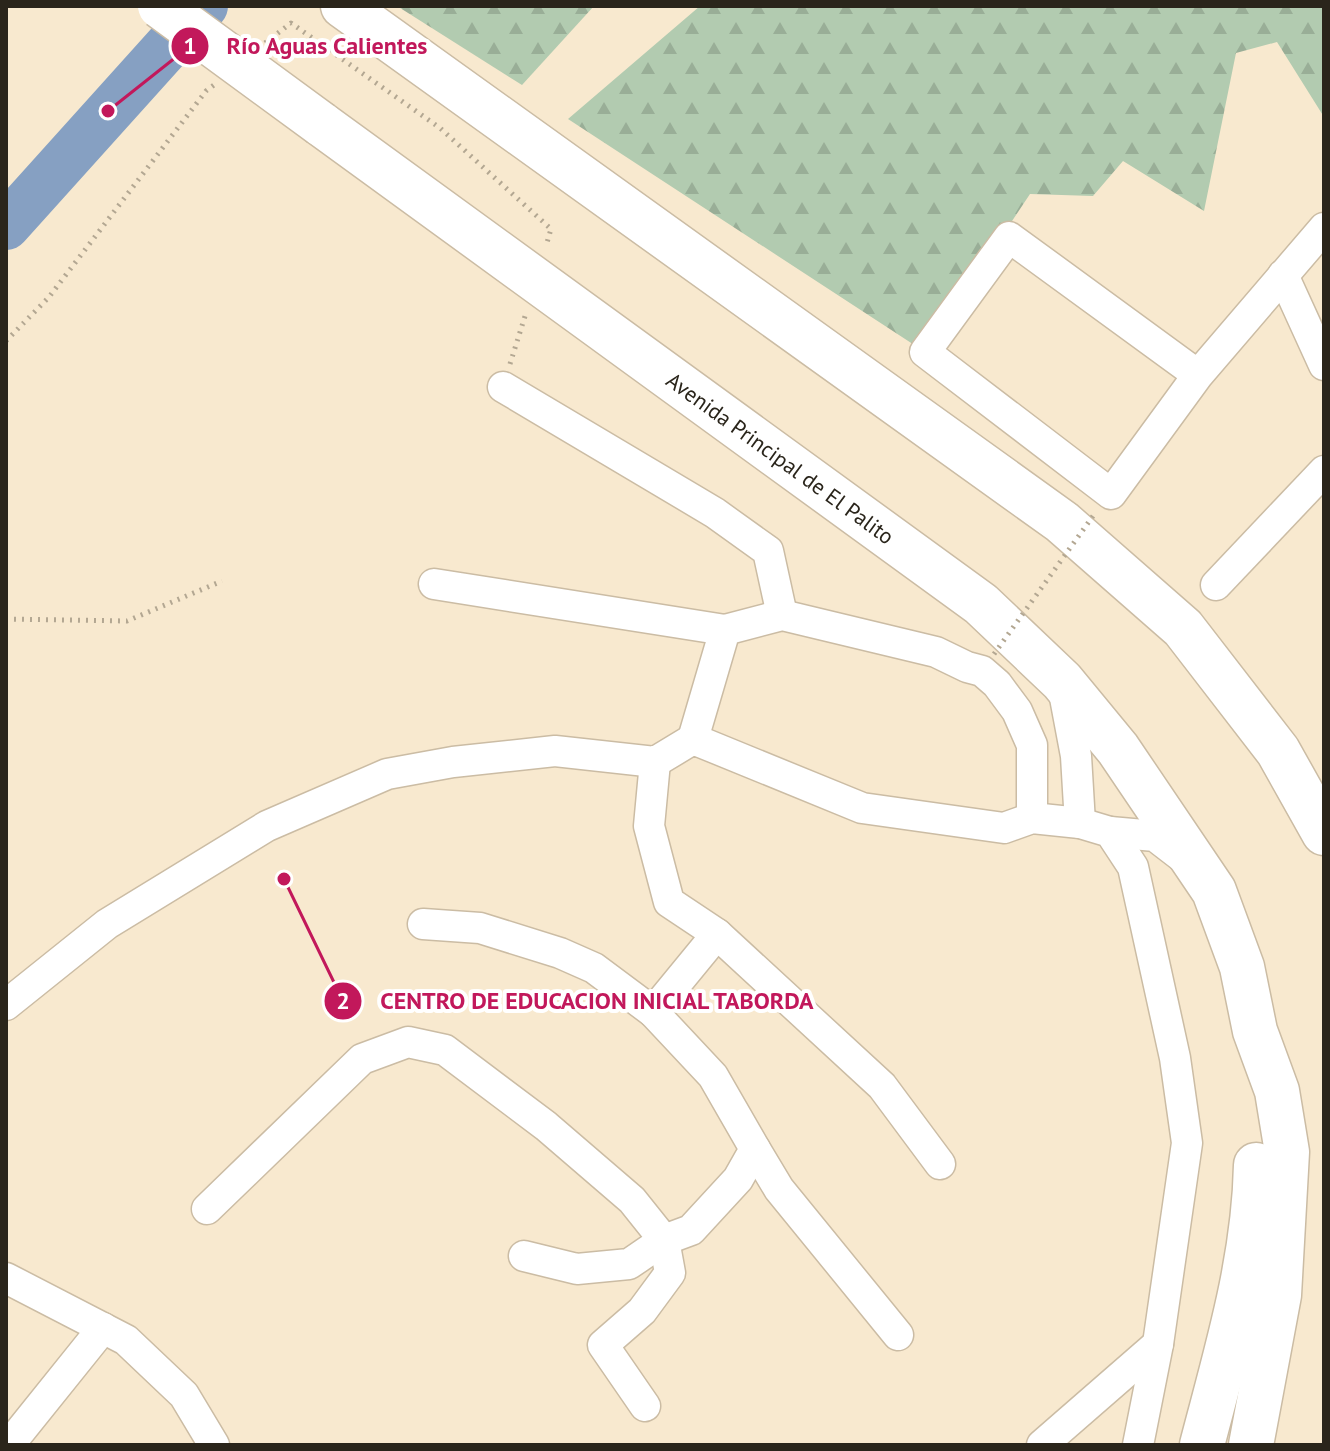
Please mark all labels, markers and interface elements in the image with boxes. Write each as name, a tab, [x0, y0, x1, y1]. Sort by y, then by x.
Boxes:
callout: Río Aguas Calientes	[170, 22, 445, 70]
text: 1	[183, 30, 197, 61]
text: Río Aguas Calientes	[227, 30, 427, 61]
street label: Avenida Principal de El Palito	[661, 366, 900, 550]
callout: CENTRO DE EDUCACION INICIAL TABORDA	[323, 977, 831, 1025]
text: 2	[336, 985, 350, 1016]
text: CENTRO DE EDUCACION INICIAL TABORDA	[380, 985, 814, 1016]

